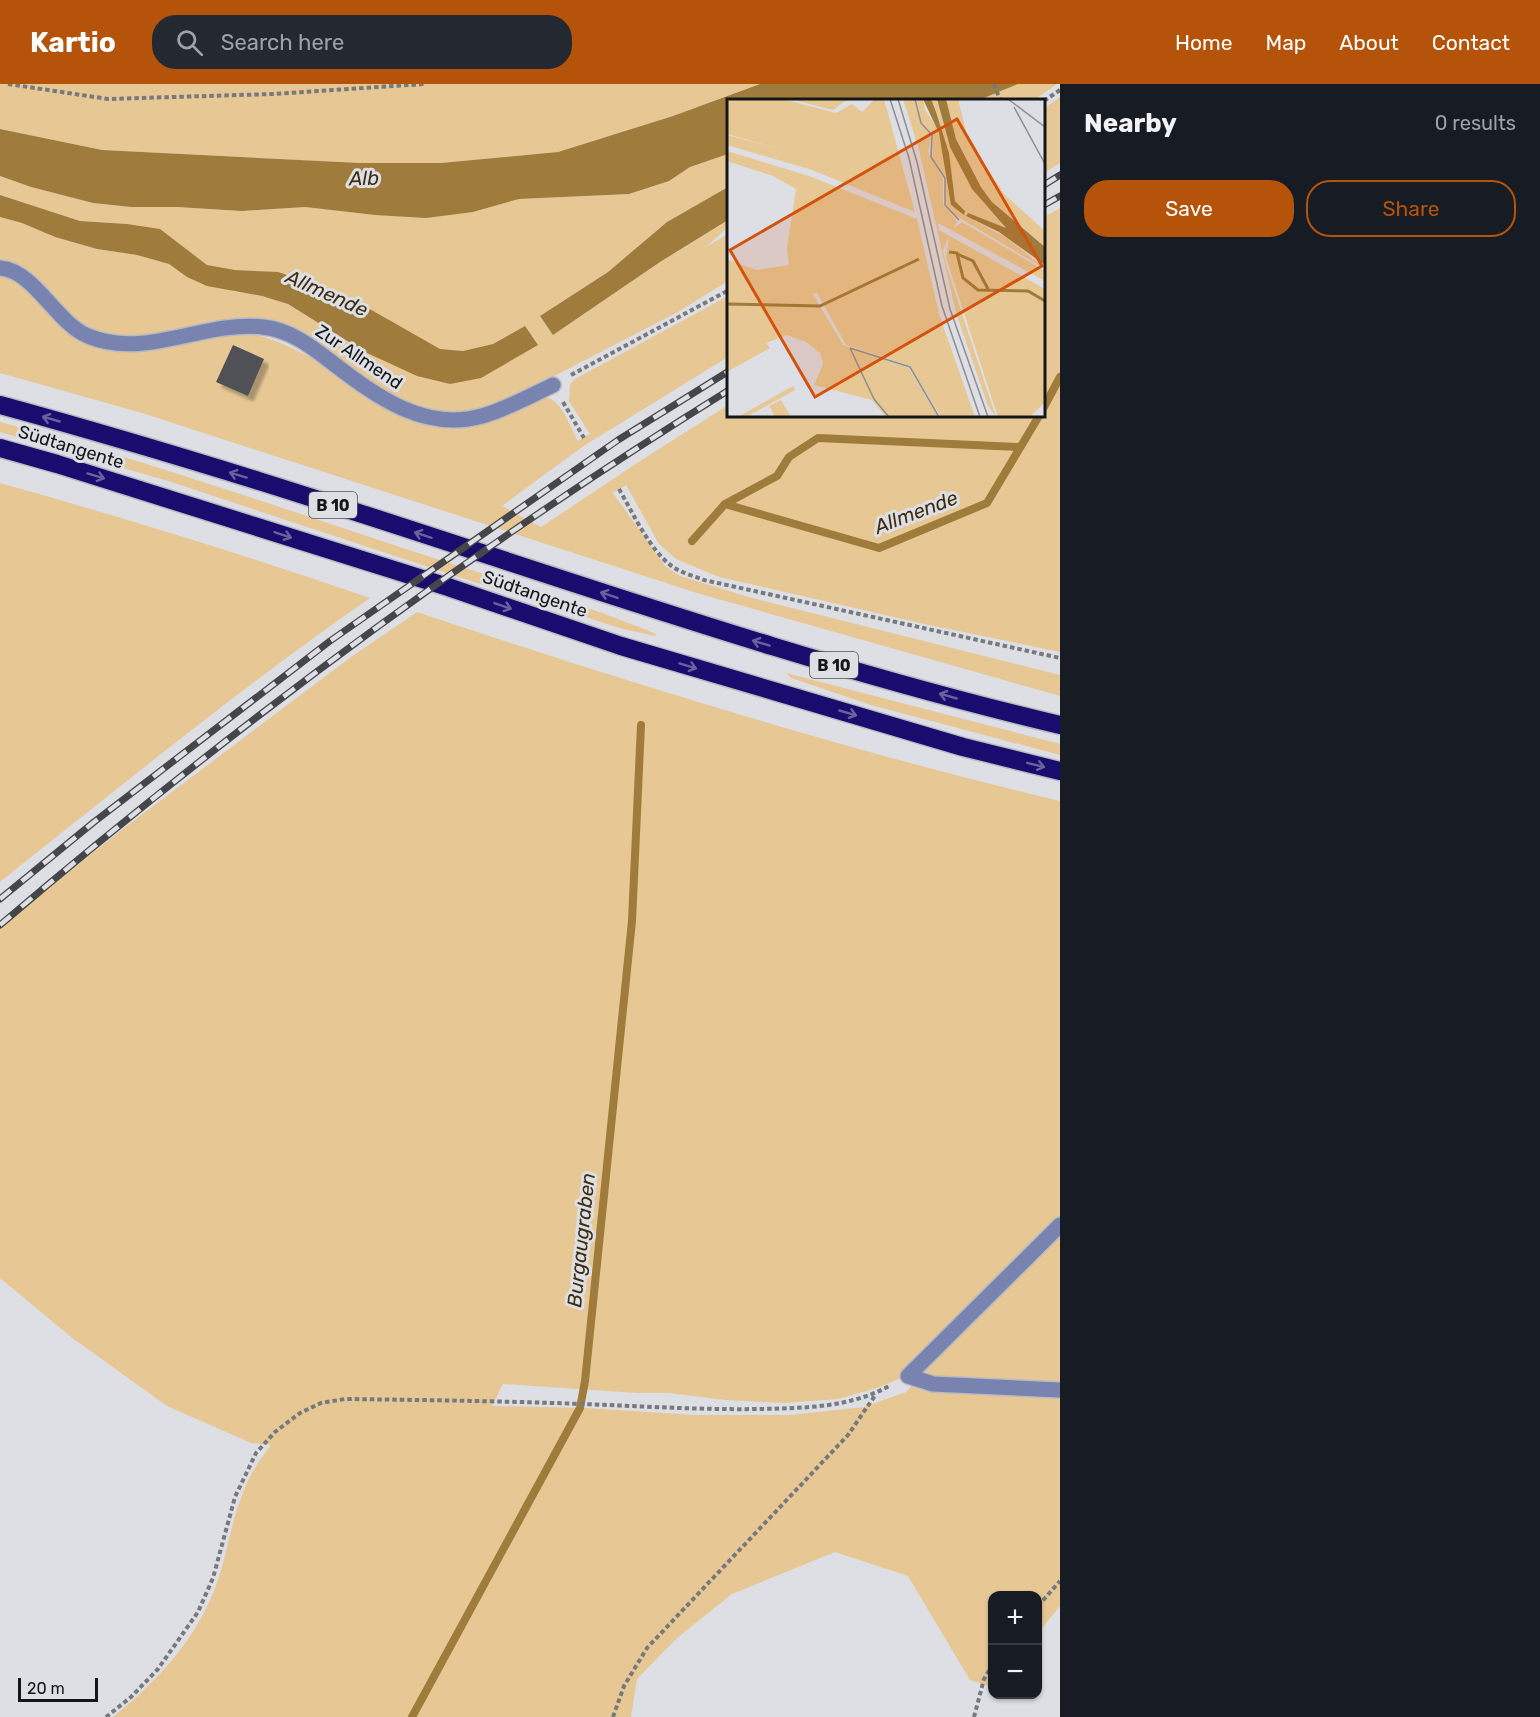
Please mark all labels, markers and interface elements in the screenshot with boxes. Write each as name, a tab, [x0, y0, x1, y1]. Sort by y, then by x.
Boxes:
search box	[152, 15, 572, 69]
text: Kartio	[30, 26, 116, 59]
icon: search	[173, 26, 206, 59]
text: Search here	[221, 29, 344, 56]
text: Home	[1175, 30, 1232, 55]
text: Map	[1265, 30, 1306, 55]
text: About	[1339, 30, 1399, 55]
text: Contact	[1432, 30, 1510, 55]
inset map	[727, 99, 1045, 417]
text: Nearby	[1084, 108, 1177, 139]
text: 0 results	[1435, 111, 1516, 135]
water label: Alb	[347, 165, 380, 191]
button: Save	[1084, 180, 1294, 237]
button: Share	[1306, 180, 1516, 237]
water label: Allmende	[281, 264, 372, 322]
street label: Zur Allmend	[311, 320, 407, 394]
one-way arrow	[42, 413, 61, 424]
street label: Südtangente	[15, 420, 127, 474]
one-way arrow	[229, 469, 248, 480]
one-way arrow	[86, 472, 105, 483]
water label: Allmende	[870, 485, 961, 539]
road number: B 10	[309, 492, 357, 518]
one-way arrow	[414, 529, 433, 540]
one-way arrow	[273, 530, 292, 541]
street label: Südtangente	[480, 566, 590, 622]
one-way arrow	[600, 589, 619, 600]
one-way arrow	[493, 601, 512, 612]
one-way arrow	[752, 637, 771, 648]
road number: B 10	[810, 652, 858, 678]
one-way arrow	[679, 661, 698, 672]
one-way arrow	[939, 690, 958, 702]
one-way arrow	[838, 708, 857, 720]
one-way arrow	[1026, 759, 1045, 771]
water label: Burgaugraben	[562, 1172, 600, 1308]
map controls	[988, 1591, 1042, 1699]
button: +	[988, 1591, 1042, 1645]
button: −	[988, 1645, 1042, 1699]
scale bar	[18, 1675, 98, 1702]
text: 20 m	[27, 1679, 65, 1698]

